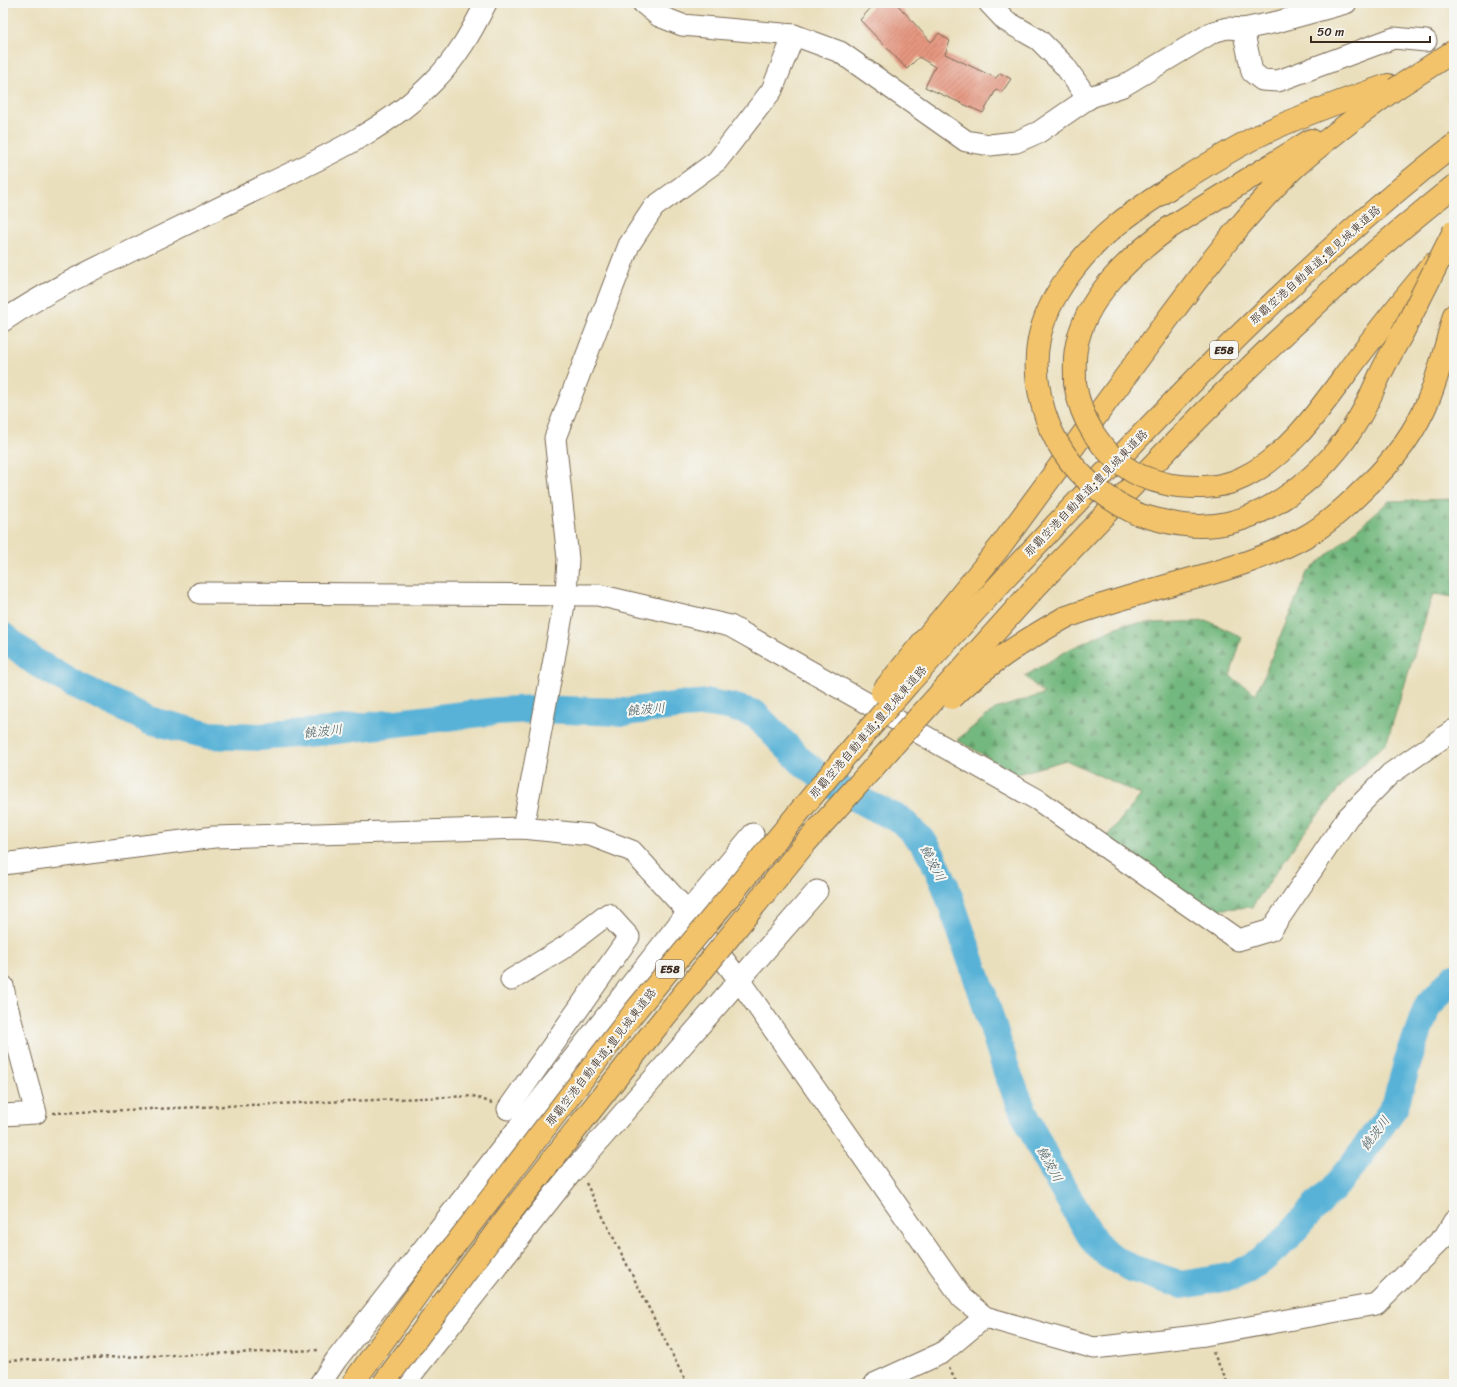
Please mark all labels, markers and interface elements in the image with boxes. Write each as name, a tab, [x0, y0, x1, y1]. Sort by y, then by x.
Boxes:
scale bar	[1311, 18, 1430, 44]
text: 50 m	[1317, 21, 1344, 43]
street label: 那覇空港自動車道;豊見城東道路	[1244, 199, 1386, 331]
road number: E58	[1210, 341, 1238, 359]
street label: 那覇空港自動車道;豊見城東道路	[1018, 424, 1154, 562]
street label: 那覇空港自動車道;豊見城東道路	[803, 660, 933, 804]
water label: 饒波川	[626, 696, 666, 722]
water label: 饒波川	[302, 718, 344, 744]
water label: 饒波川	[914, 840, 952, 886]
road number: E58	[656, 960, 684, 978]
street label: 那覇空港自動車道;豊見城東道路	[539, 983, 663, 1131]
water label: 饒波川	[1354, 1110, 1396, 1156]
water label: 饒波川	[1031, 1141, 1069, 1187]

